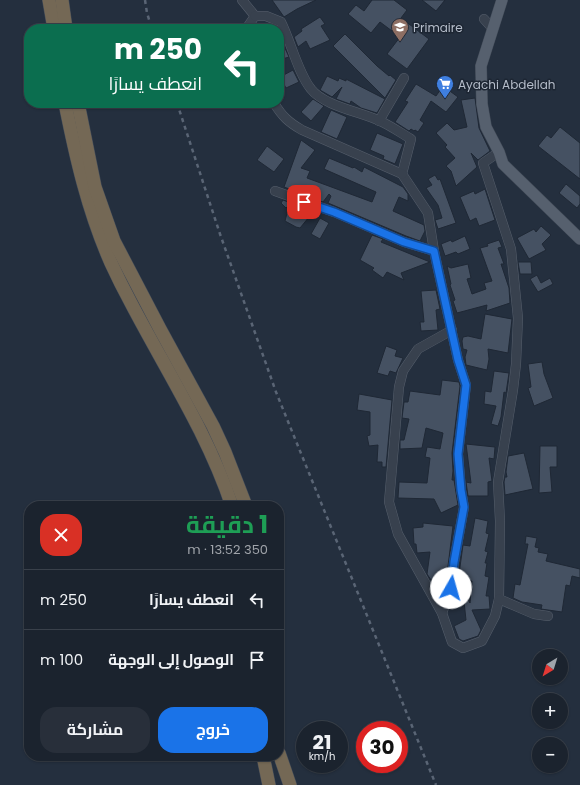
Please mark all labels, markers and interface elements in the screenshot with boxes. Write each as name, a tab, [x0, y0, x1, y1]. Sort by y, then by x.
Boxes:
school or university icon: Primaire	[390, 17, 410, 42]
place label: Primaire	[413, 19, 463, 36]
text: 250 m	[114, 30, 202, 69]
icon: left	[216, 40, 268, 92]
text: انعطف يسارًا	[108, 71, 202, 96]
supermarket icon: Ayachi Abdellah	[435, 74, 455, 99]
place label: Ayachi Abdellah	[458, 76, 556, 93]
pin	[287, 185, 321, 219]
icon: arrive	[293, 191, 315, 213]
text: 1 دقيقة	[186, 508, 268, 541]
button: close	[40, 514, 82, 556]
text: 350 m · 13:52	[187, 540, 268, 559]
position arrow	[430, 567, 472, 609]
text: 250 m	[40, 589, 87, 610]
text: انعطف يسارًا	[149, 589, 234, 610]
icon: left	[246, 589, 268, 611]
text: 100 m	[40, 649, 83, 670]
text: الوصول إلى الوجهة	[108, 649, 234, 670]
icon: arrive	[246, 649, 268, 671]
north arrow	[532, 649, 568, 685]
map controls	[532, 649, 568, 773]
button: +	[532, 693, 568, 729]
button: مشاركة	[40, 707, 150, 753]
button: خروج	[158, 707, 268, 753]
speed limit sign: 30	[356, 721, 408, 773]
text: 21	[313, 728, 331, 756]
button: −	[532, 737, 568, 773]
text: km/h	[309, 749, 335, 764]

